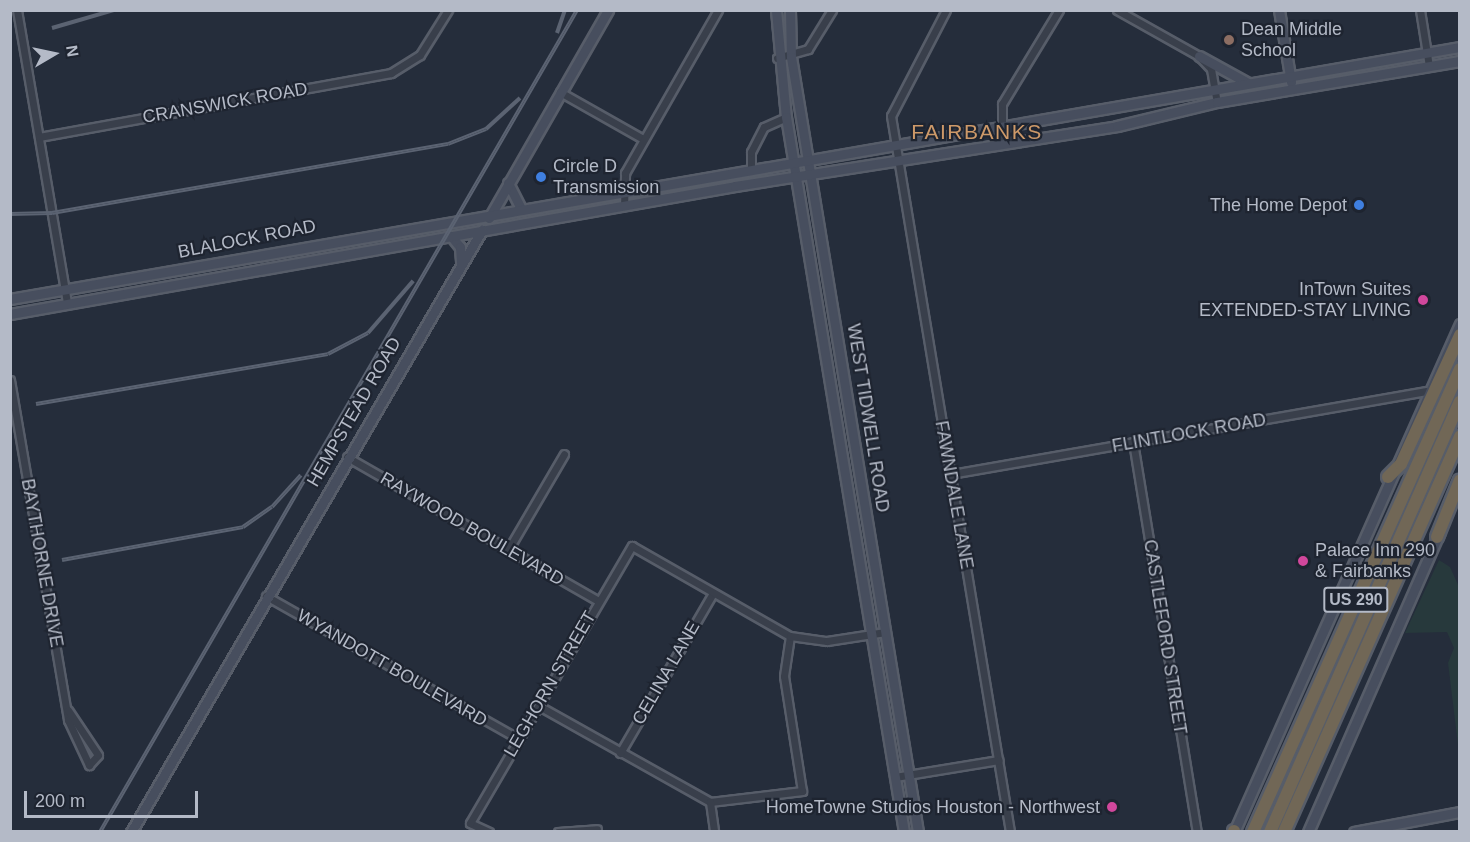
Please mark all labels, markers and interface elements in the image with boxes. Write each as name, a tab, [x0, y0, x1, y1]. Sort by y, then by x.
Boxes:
place label: Dean Middle School	[1241, 19, 1342, 62]
north arrow	[24, 24, 84, 84]
marker: Dean Middle School	[1222, 33, 1236, 47]
text: N	[63, 44, 82, 58]
street label: CRANSWICK ROAD	[141, 78, 309, 128]
district label: FAIRBANKS	[911, 119, 1043, 145]
place label: Circle D Transmission	[553, 156, 659, 198]
marker: Circle D Transmission	[534, 170, 548, 184]
place label: The Home Depot	[1210, 194, 1347, 216]
marker: The Home Depot	[1352, 198, 1366, 212]
street label: BLALOCK ROAD	[176, 215, 318, 263]
place label: InTown Suites EXTENDED-STAY LIVING	[1199, 279, 1411, 322]
marker: InTown Suites EXTENDED-STAY LIVING	[1416, 293, 1430, 307]
street label: WEST TIDWELL ROAD	[842, 321, 894, 515]
street label: HEMPSTEAD ROAD	[302, 333, 406, 491]
street label: FLINTLOCK ROAD	[1110, 409, 1268, 457]
street label: FAWNDALE LANE	[930, 419, 978, 571]
street label: RAYWOOD BOULEVARD	[376, 468, 568, 590]
street label: BAYTHORNE DRIVE	[17, 477, 67, 649]
street label: CASTLEFORD STREET	[1139, 538, 1191, 736]
place label: Palace Inn 290 & Fairbanks	[1315, 540, 1435, 582]
marker: Palace Inn 290 & Fairbanks	[1296, 554, 1310, 568]
road number: US 290	[1323, 587, 1389, 613]
street label: WYANDOTT BOULEVARD	[293, 605, 491, 731]
street label: LEGHORN STREET	[499, 607, 601, 761]
street label: CELINA LANE	[627, 617, 705, 729]
scale bar	[27, 779, 201, 817]
text: 200 m	[35, 791, 85, 811]
place label: HomeTowne Studios Houston - Northwest	[766, 796, 1100, 818]
marker: HomeTowne Studios Houston - Northwest	[1105, 800, 1119, 814]

